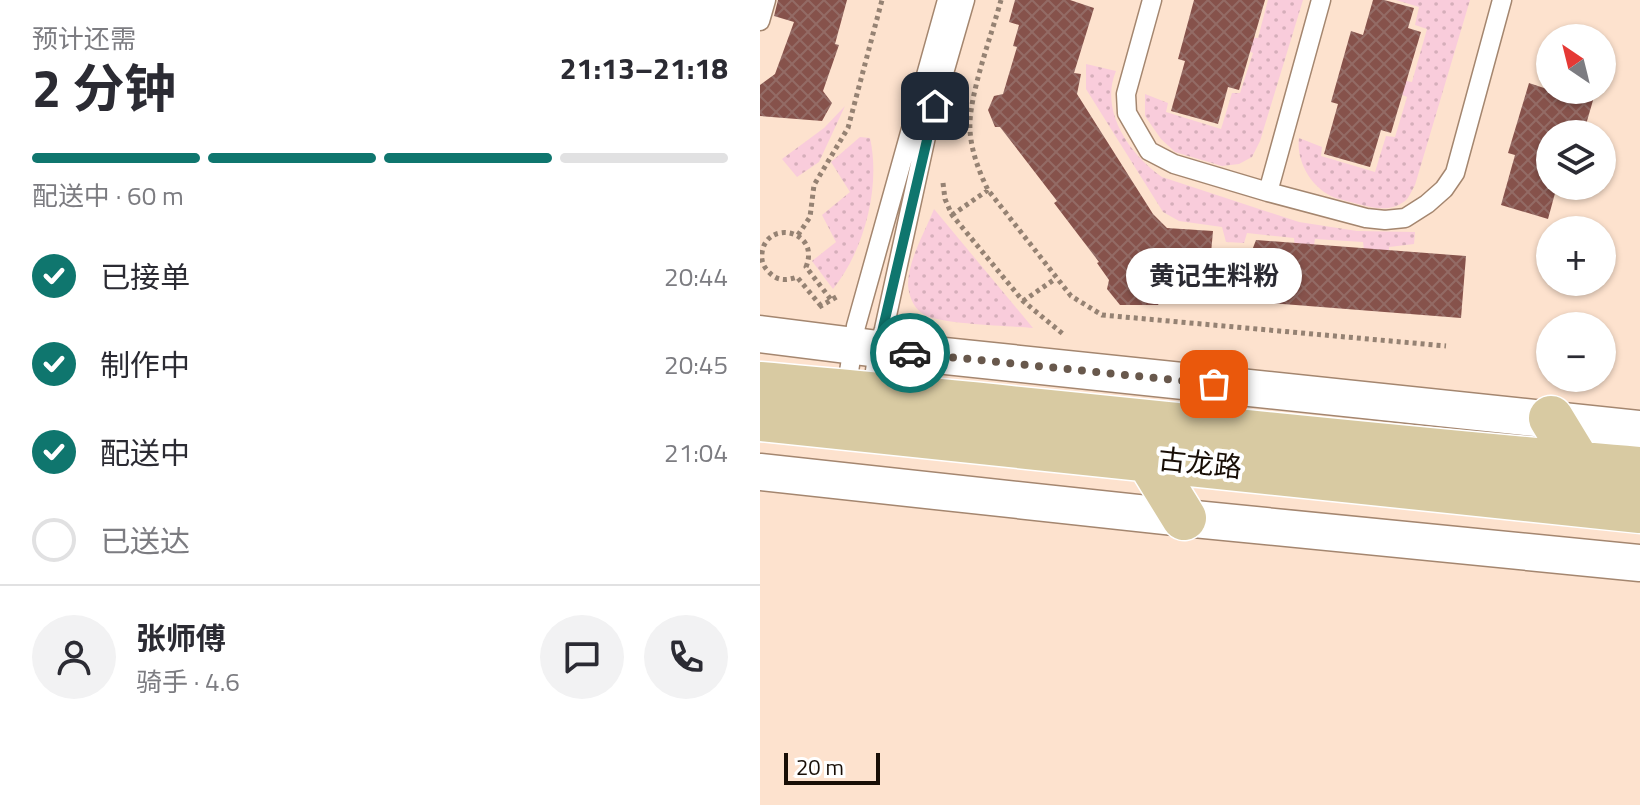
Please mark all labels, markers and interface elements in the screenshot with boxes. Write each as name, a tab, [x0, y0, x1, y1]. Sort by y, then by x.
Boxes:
text: 预计还需	[32, 19, 136, 58]
north arrow	[1536, 24, 1616, 104]
map controls	[1536, 24, 1616, 392]
text: 21:13–21:18	[560, 45, 728, 91]
text: 2 分钟	[32, 48, 177, 127]
pin	[901, 72, 969, 140]
icon: home	[913, 84, 957, 128]
button: layers	[1536, 120, 1616, 200]
text: 配送中 · 60 m	[32, 176, 184, 215]
button: +	[1536, 216, 1616, 296]
callout: 黄记生料粉	[1126, 248, 1302, 304]
icon: check	[32, 254, 76, 298]
text: 已接单	[100, 254, 190, 300]
text: 黄记生料粉	[1149, 256, 1279, 295]
text: 20:44	[664, 257, 728, 296]
button: −	[1536, 312, 1616, 392]
courier	[870, 313, 950, 393]
icon: car	[888, 331, 932, 375]
icon: check	[32, 342, 76, 386]
text: 制作中	[100, 342, 190, 388]
text: 20:45	[664, 345, 728, 384]
pin	[1180, 350, 1248, 418]
icon: bag	[1192, 362, 1236, 406]
icon: check	[32, 430, 76, 474]
text: 配送中	[100, 430, 190, 476]
text: 21:04	[664, 433, 728, 472]
street label: 古龙路	[1156, 437, 1244, 488]
text: 已送达	[100, 518, 190, 564]
button: person	[32, 615, 116, 699]
text: 张师傅	[136, 615, 226, 661]
button: chat	[540, 615, 624, 699]
button: phone	[644, 615, 728, 699]
text: 骑手 · 4.6	[136, 662, 240, 701]
scale bar	[784, 749, 880, 785]
text: 20 m	[796, 750, 844, 784]

